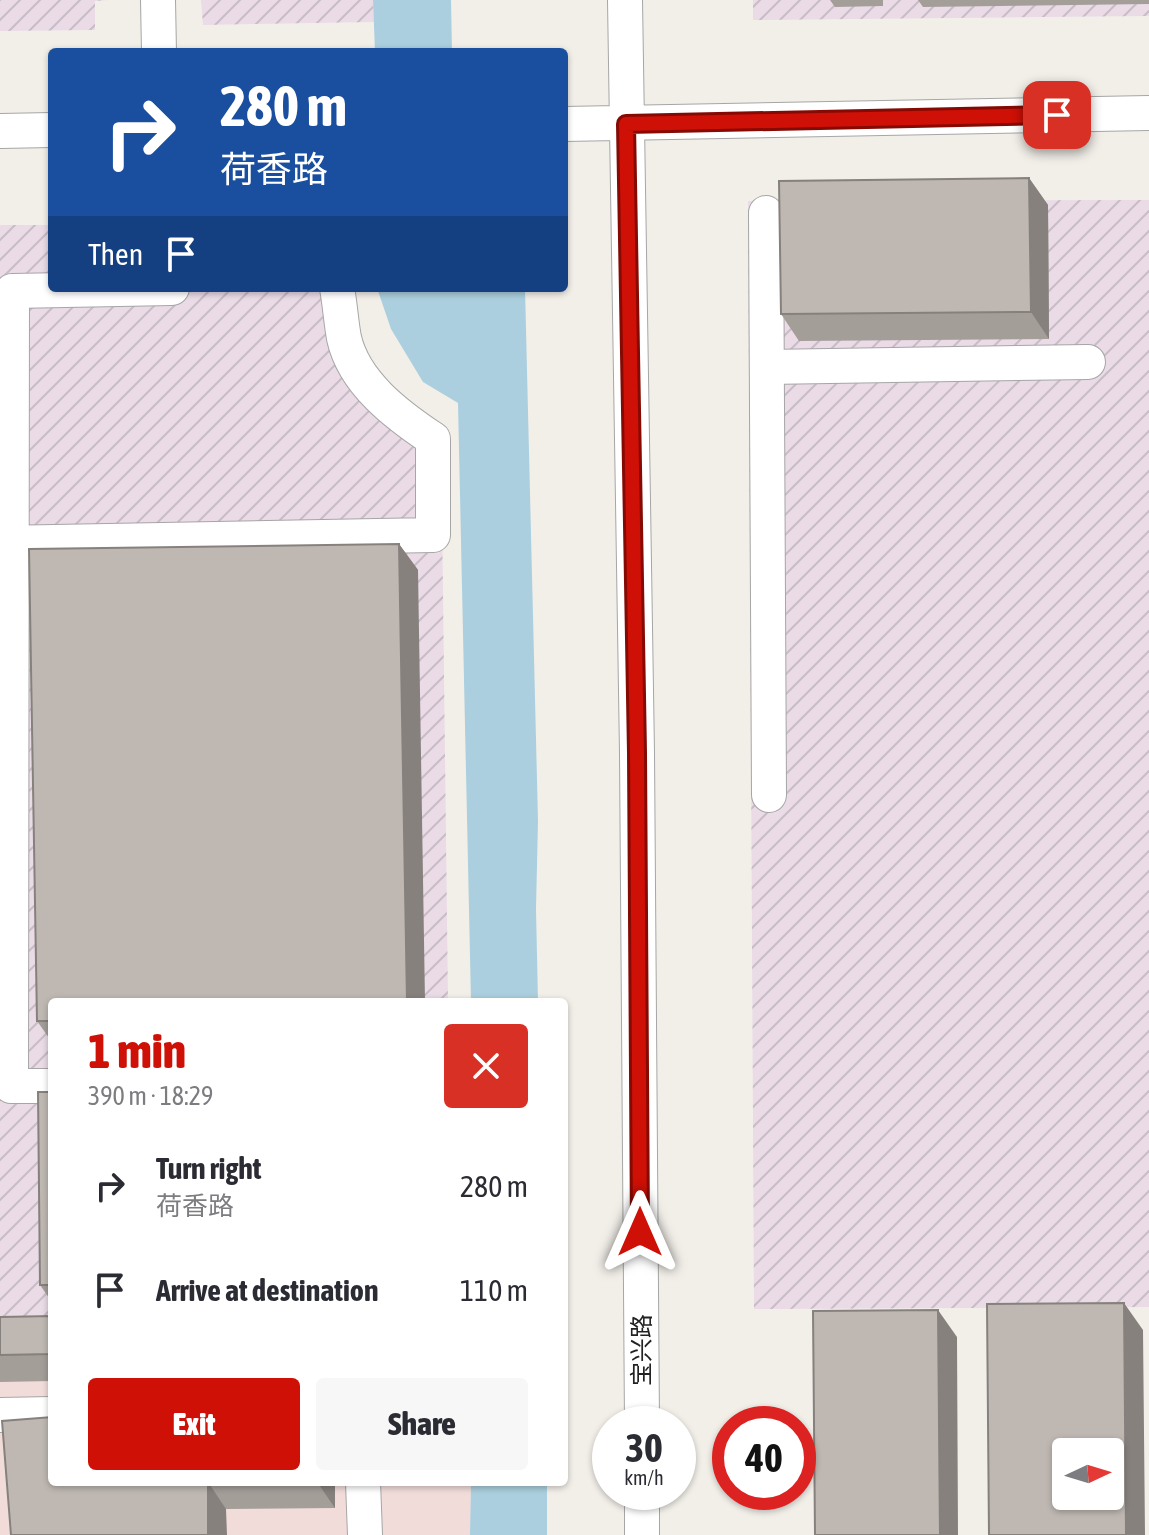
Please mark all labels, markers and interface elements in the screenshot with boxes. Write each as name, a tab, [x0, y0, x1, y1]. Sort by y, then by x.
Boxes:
text: 280 m	[220, 74, 347, 138]
icon: right	[88, 80, 192, 184]
pin	[1023, 81, 1091, 149]
icon: arrive	[1035, 93, 1079, 137]
text: 荷香路	[220, 148, 328, 190]
icon: arrive	[159, 232, 203, 276]
text: Then	[88, 237, 143, 271]
text: 1 min	[88, 1023, 186, 1078]
button: close	[444, 1024, 528, 1108]
text: 390 m · 18:29	[88, 1081, 213, 1111]
text: Turn right	[156, 1151, 262, 1185]
icon: right	[88, 1164, 132, 1208]
text: 280 m	[460, 1169, 528, 1203]
position arrow	[598, 1190, 682, 1274]
text: 荷香路	[156, 1191, 234, 1221]
icon: arrive	[88, 1268, 132, 1312]
text: Arrive at destination	[156, 1273, 378, 1307]
text: 110 m	[460, 1273, 528, 1307]
street label: 宝兴路	[628, 1314, 655, 1386]
button: Exit	[88, 1378, 300, 1470]
button: Share	[316, 1378, 528, 1470]
speed limit sign: 40	[712, 1406, 816, 1510]
text: 30	[625, 1425, 663, 1470]
north arrow	[1052, 1438, 1124, 1510]
map controls	[1052, 1438, 1124, 1510]
text: km/h	[624, 1466, 664, 1489]

